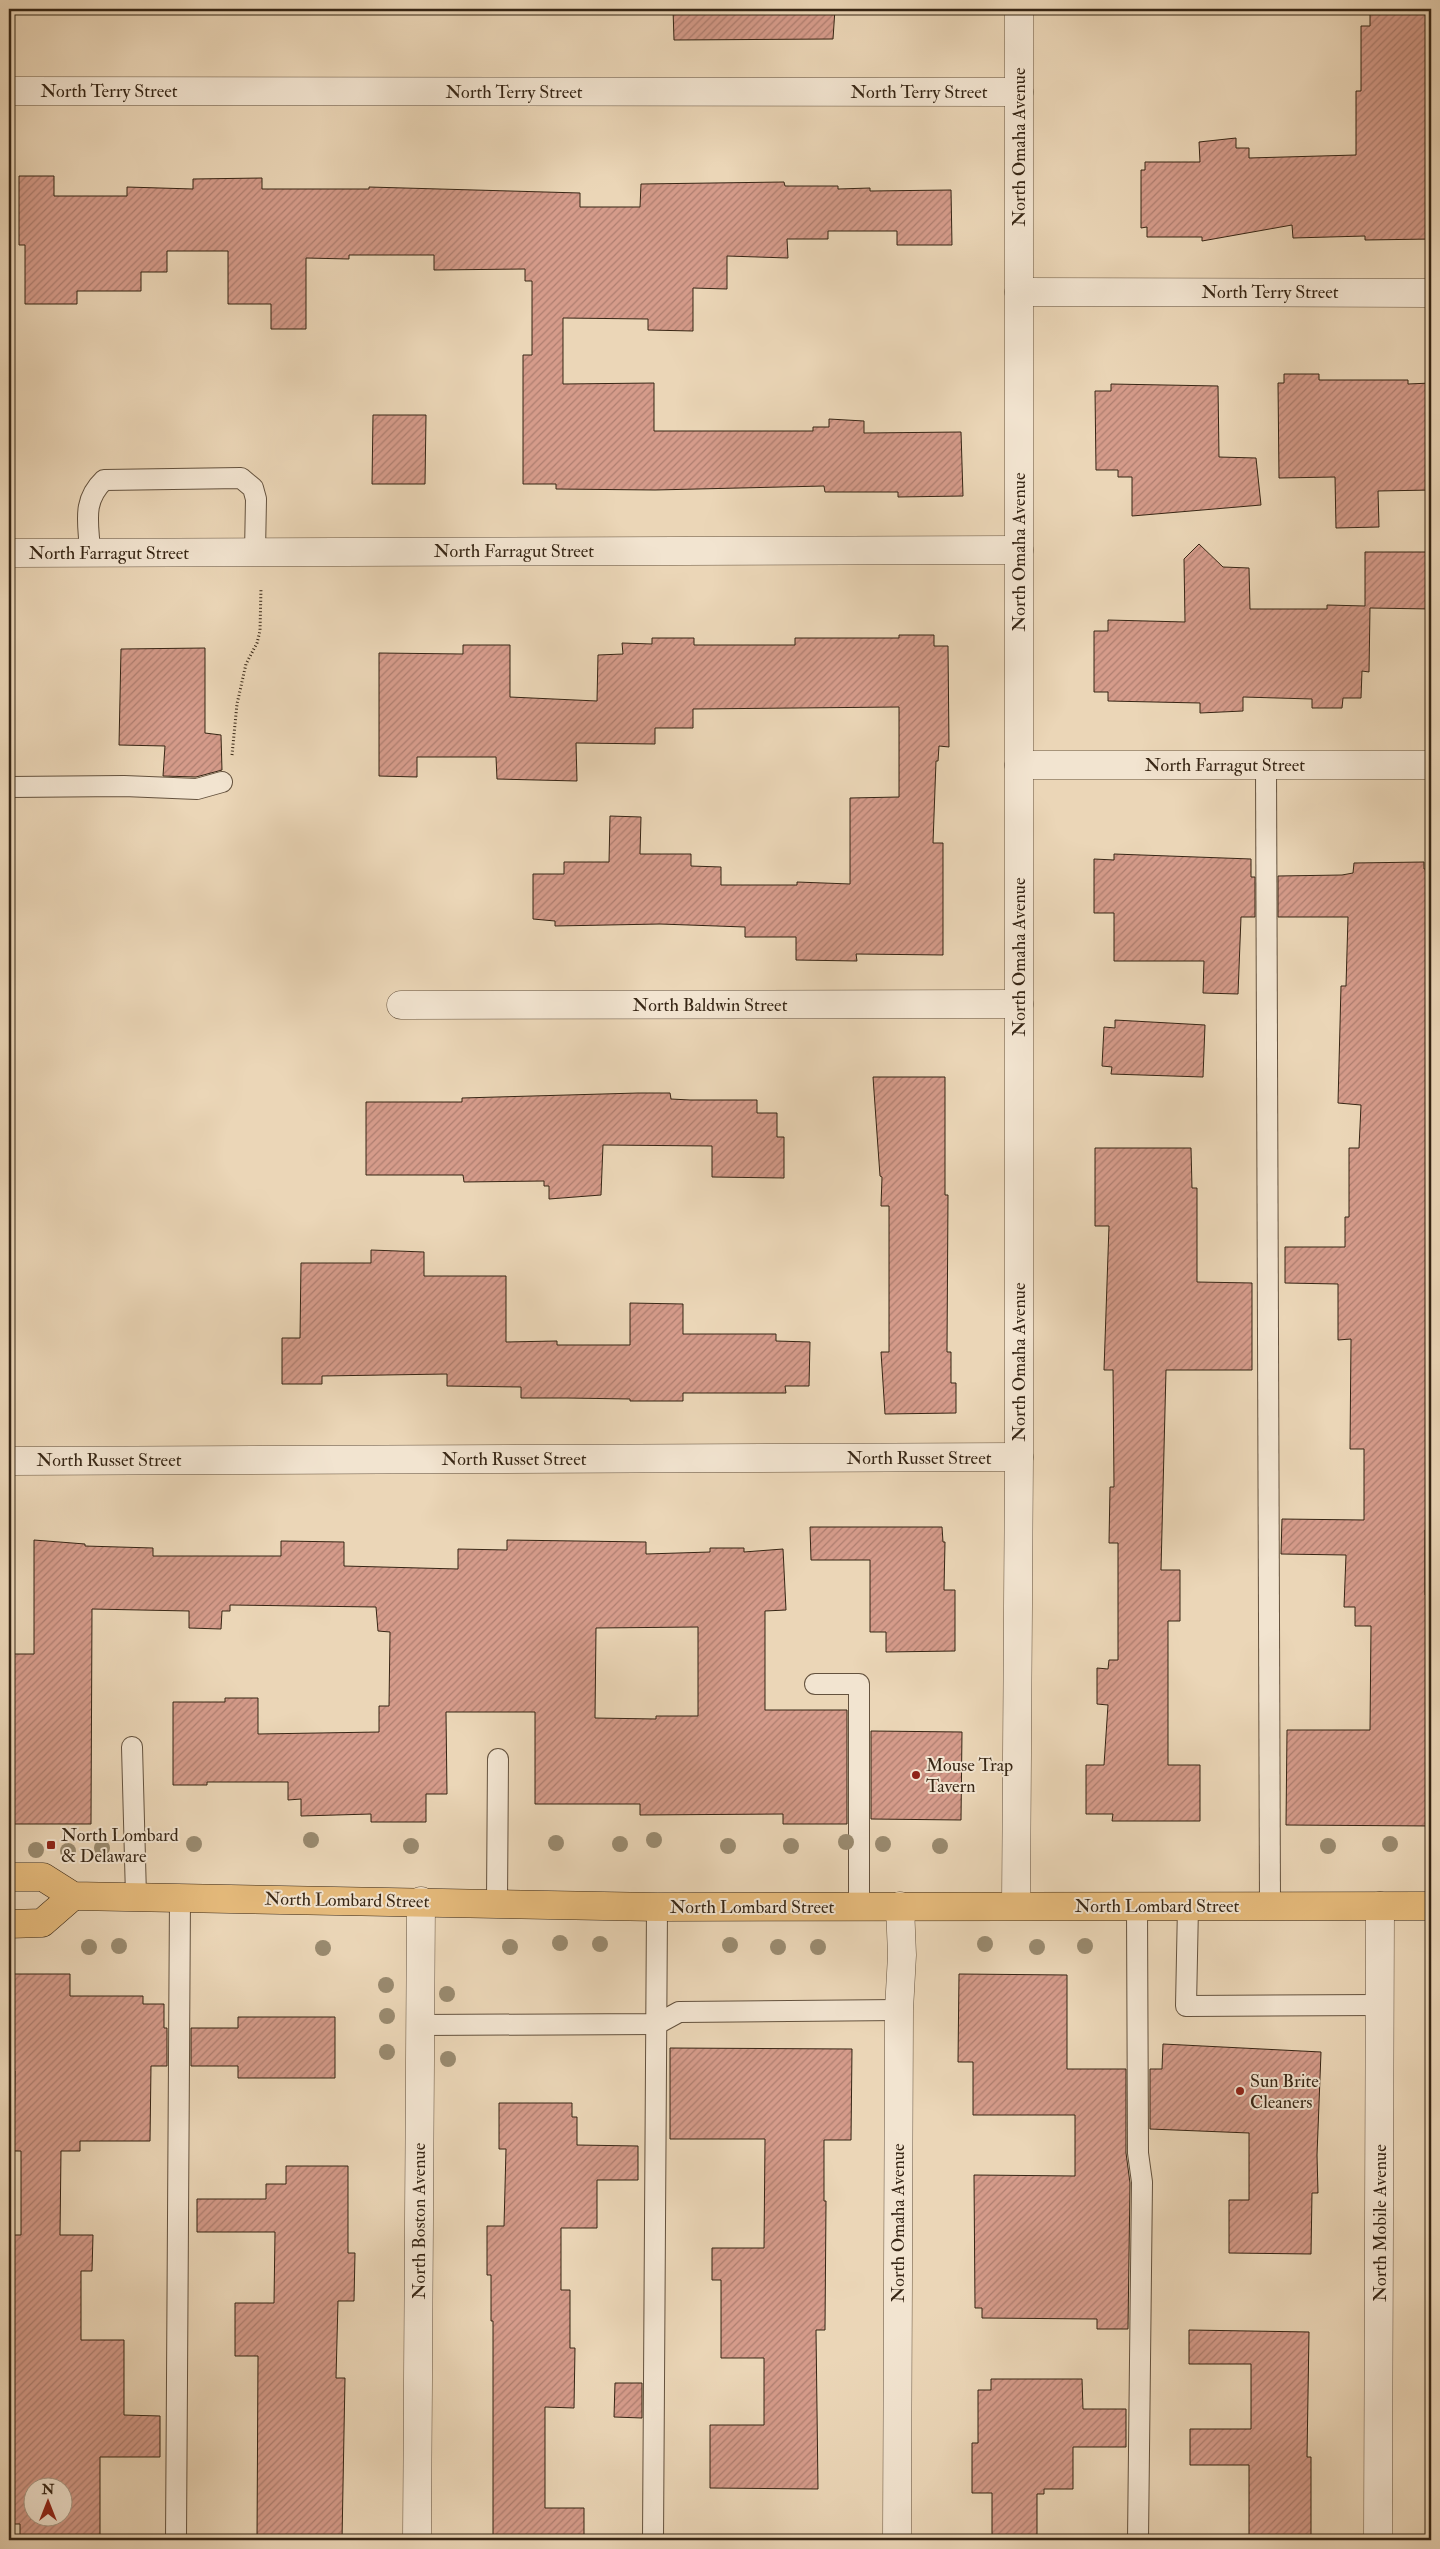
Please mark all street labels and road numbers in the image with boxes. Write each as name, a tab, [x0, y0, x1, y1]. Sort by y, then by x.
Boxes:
street label: North Omaha Avenue	[1008, 67, 1031, 226]
street label: North Terry Street	[40, 80, 178, 103]
street label: North Terry Street	[445, 81, 583, 104]
street label: North Terry Street	[850, 81, 988, 104]
street label: North Terry Street	[1201, 281, 1339, 304]
street label: North Omaha Avenue	[1008, 472, 1031, 631]
street label: North Farragut Street	[434, 540, 594, 563]
street label: North Farragut Street	[29, 542, 189, 565]
street label: North Farragut Street	[1145, 754, 1305, 777]
street label: North Omaha Avenue	[1008, 877, 1031, 1036]
street label: North Baldwin Street	[633, 994, 788, 1017]
street label: North Omaha Avenue	[1008, 1282, 1031, 1441]
street label: North Russet Street	[846, 1447, 992, 1470]
street label: North Russet Street	[441, 1448, 587, 1471]
street label: North Russet Street	[36, 1449, 182, 1472]
street label: North Lombard Street	[264, 1888, 430, 1913]
street label: North Lombard Street	[1075, 1895, 1239, 1918]
street label: North Lombard Street	[670, 1896, 834, 1919]
street label: North Boston Avenue	[408, 2142, 431, 2299]
street label: North Omaha Avenue	[887, 2143, 910, 2302]
street label: North Mobile Avenue	[1369, 2144, 1392, 2302]

